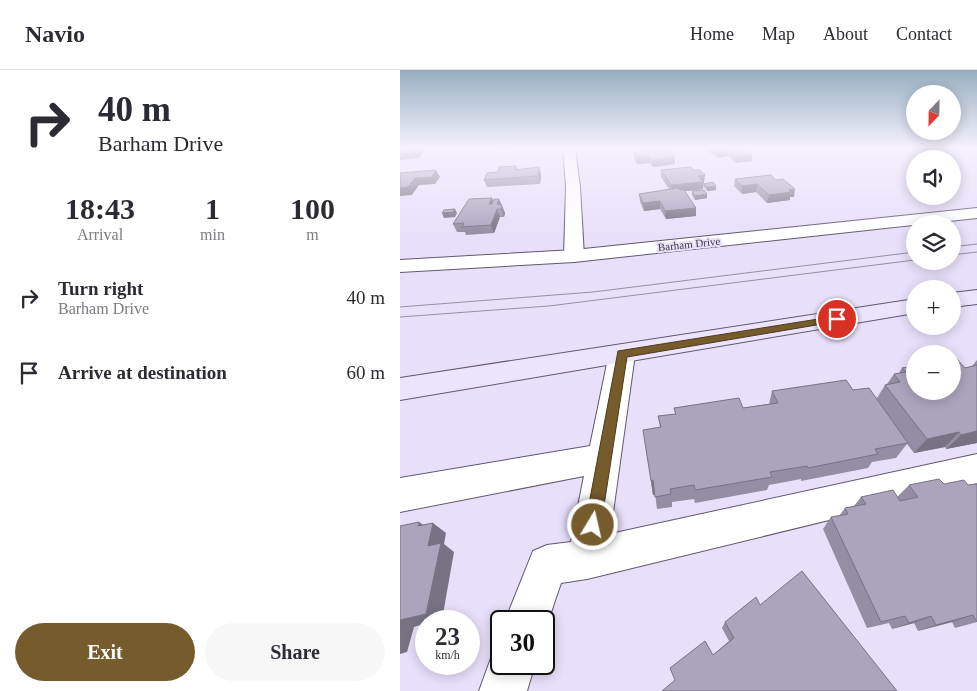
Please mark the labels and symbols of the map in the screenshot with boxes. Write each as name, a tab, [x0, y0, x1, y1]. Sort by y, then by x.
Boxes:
north arrow	[906, 85, 961, 140]
street label: Barham Drive	[657, 235, 721, 253]
pin	[816, 298, 858, 340]
position arrow	[566, 498, 618, 550]
speed limit sign: 30	[490, 610, 555, 675]

